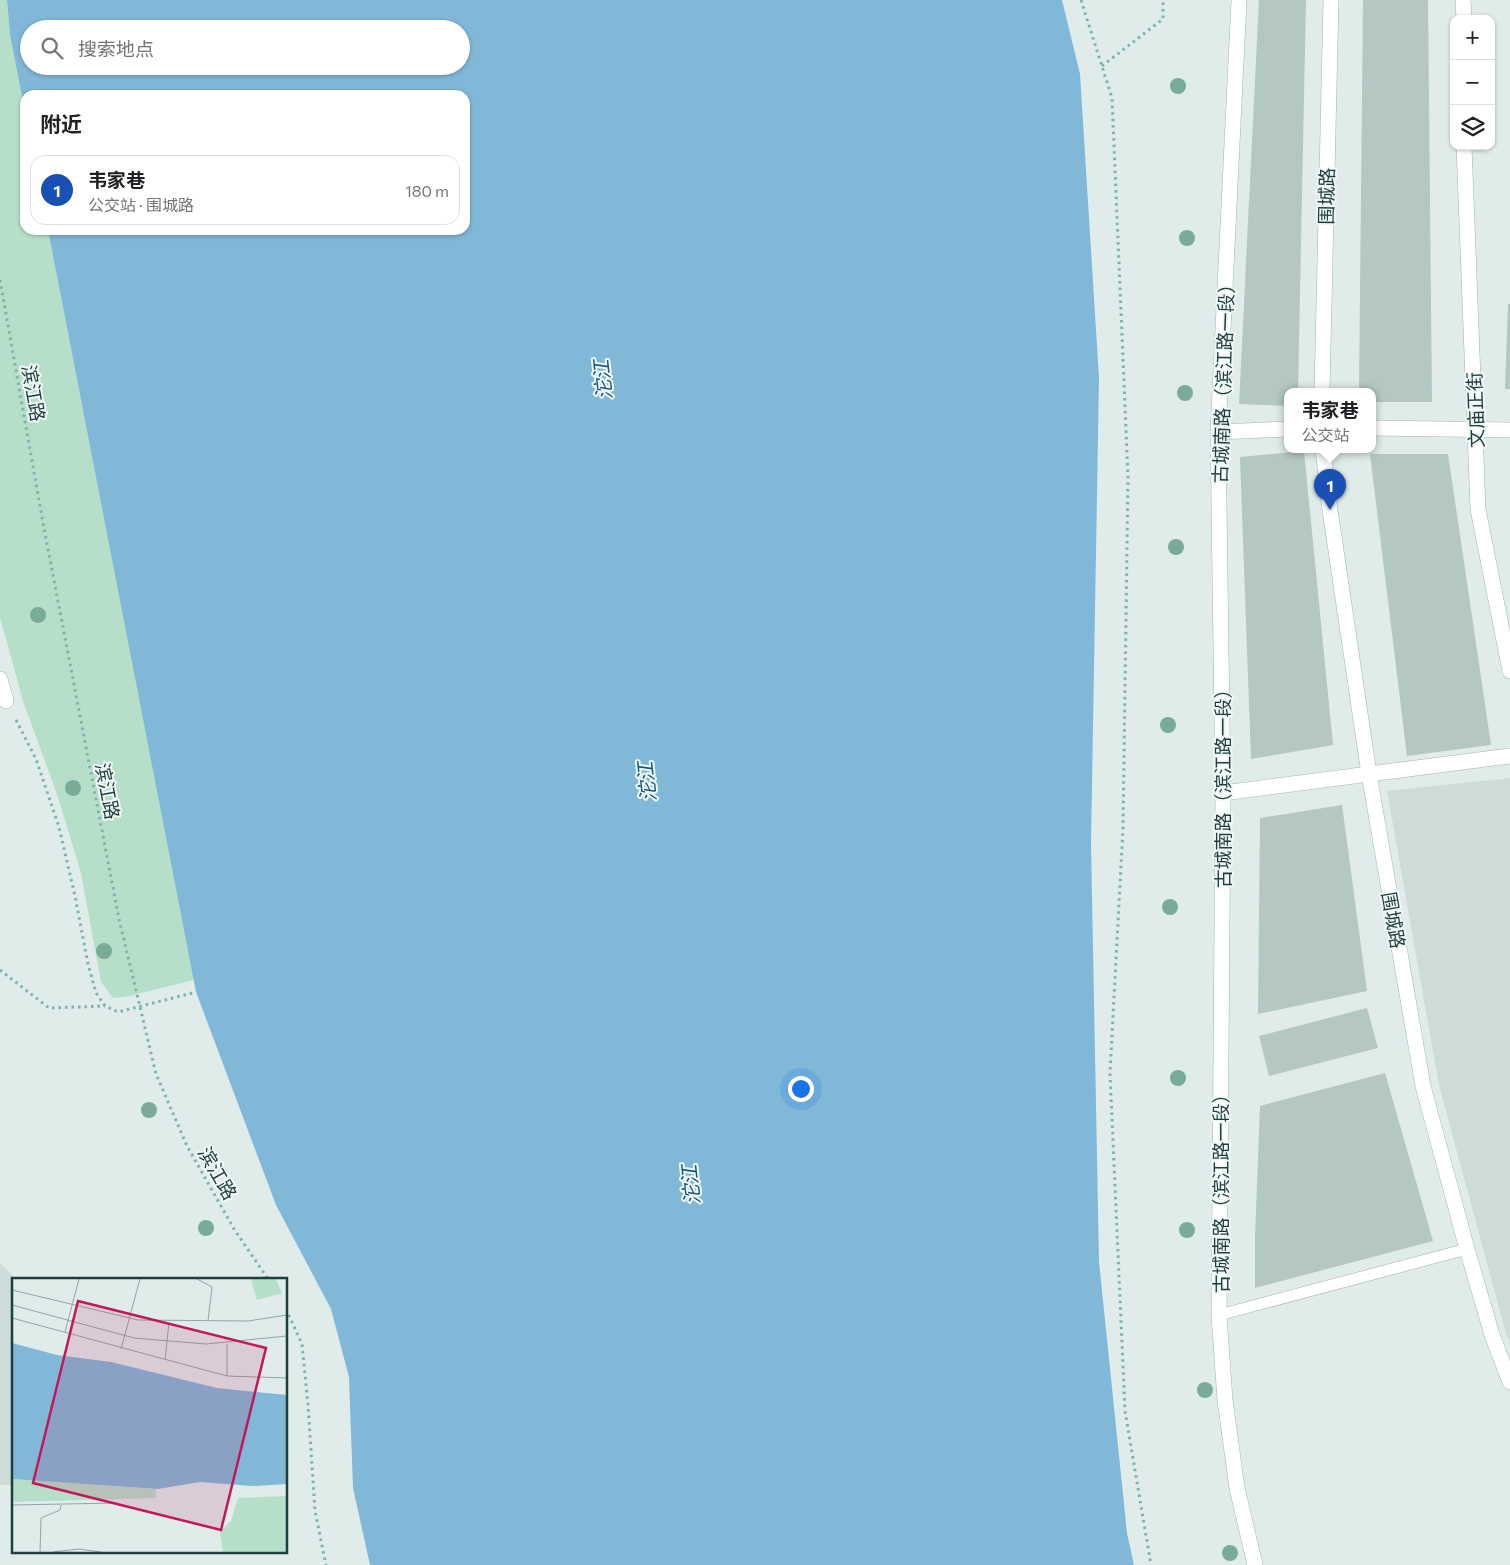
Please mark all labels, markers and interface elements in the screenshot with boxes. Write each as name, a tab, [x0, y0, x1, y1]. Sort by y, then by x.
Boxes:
map controls	[1450, 15, 1495, 150]
button: +	[1450, 15, 1495, 60]
search box	[20, 20, 470, 75]
icon: search	[38, 34, 66, 62]
text: 搜索地点	[78, 37, 154, 60]
button: −	[1450, 60, 1495, 105]
button: layers	[1450, 105, 1495, 150]
text: 附近	[40, 111, 82, 136]
street label: 围城路	[1314, 167, 1338, 225]
text: 韦家巷	[88, 168, 145, 191]
text: 1	[53, 181, 61, 200]
text: 180 m	[405, 181, 449, 200]
text: 公交站 · 围城路	[88, 195, 194, 214]
street label: 古城南路（滨江路一段）	[1208, 274, 1238, 484]
water label: 沱江	[588, 357, 616, 401]
street label: 滨江路	[18, 363, 50, 423]
street label: 文庙正街	[1462, 372, 1488, 448]
popup	[1284, 388, 1376, 453]
text: 韦家巷	[1301, 398, 1359, 421]
text: 公交站	[1301, 425, 1350, 444]
pin: 1	[1314, 469, 1346, 510]
street label: 古城南路（滨江路一段）	[1211, 679, 1234, 889]
water label: 沱江	[632, 759, 660, 803]
street label: 滨江路	[91, 761, 125, 821]
street label: 围城路	[1378, 890, 1410, 950]
your location	[788, 1076, 814, 1102]
street label: 古城南路（滨江路一段）	[1209, 1084, 1232, 1294]
street label: 滨江路	[194, 1143, 242, 1203]
water label: 沱江	[676, 1162, 704, 1206]
inset map	[12, 1278, 288, 1552]

